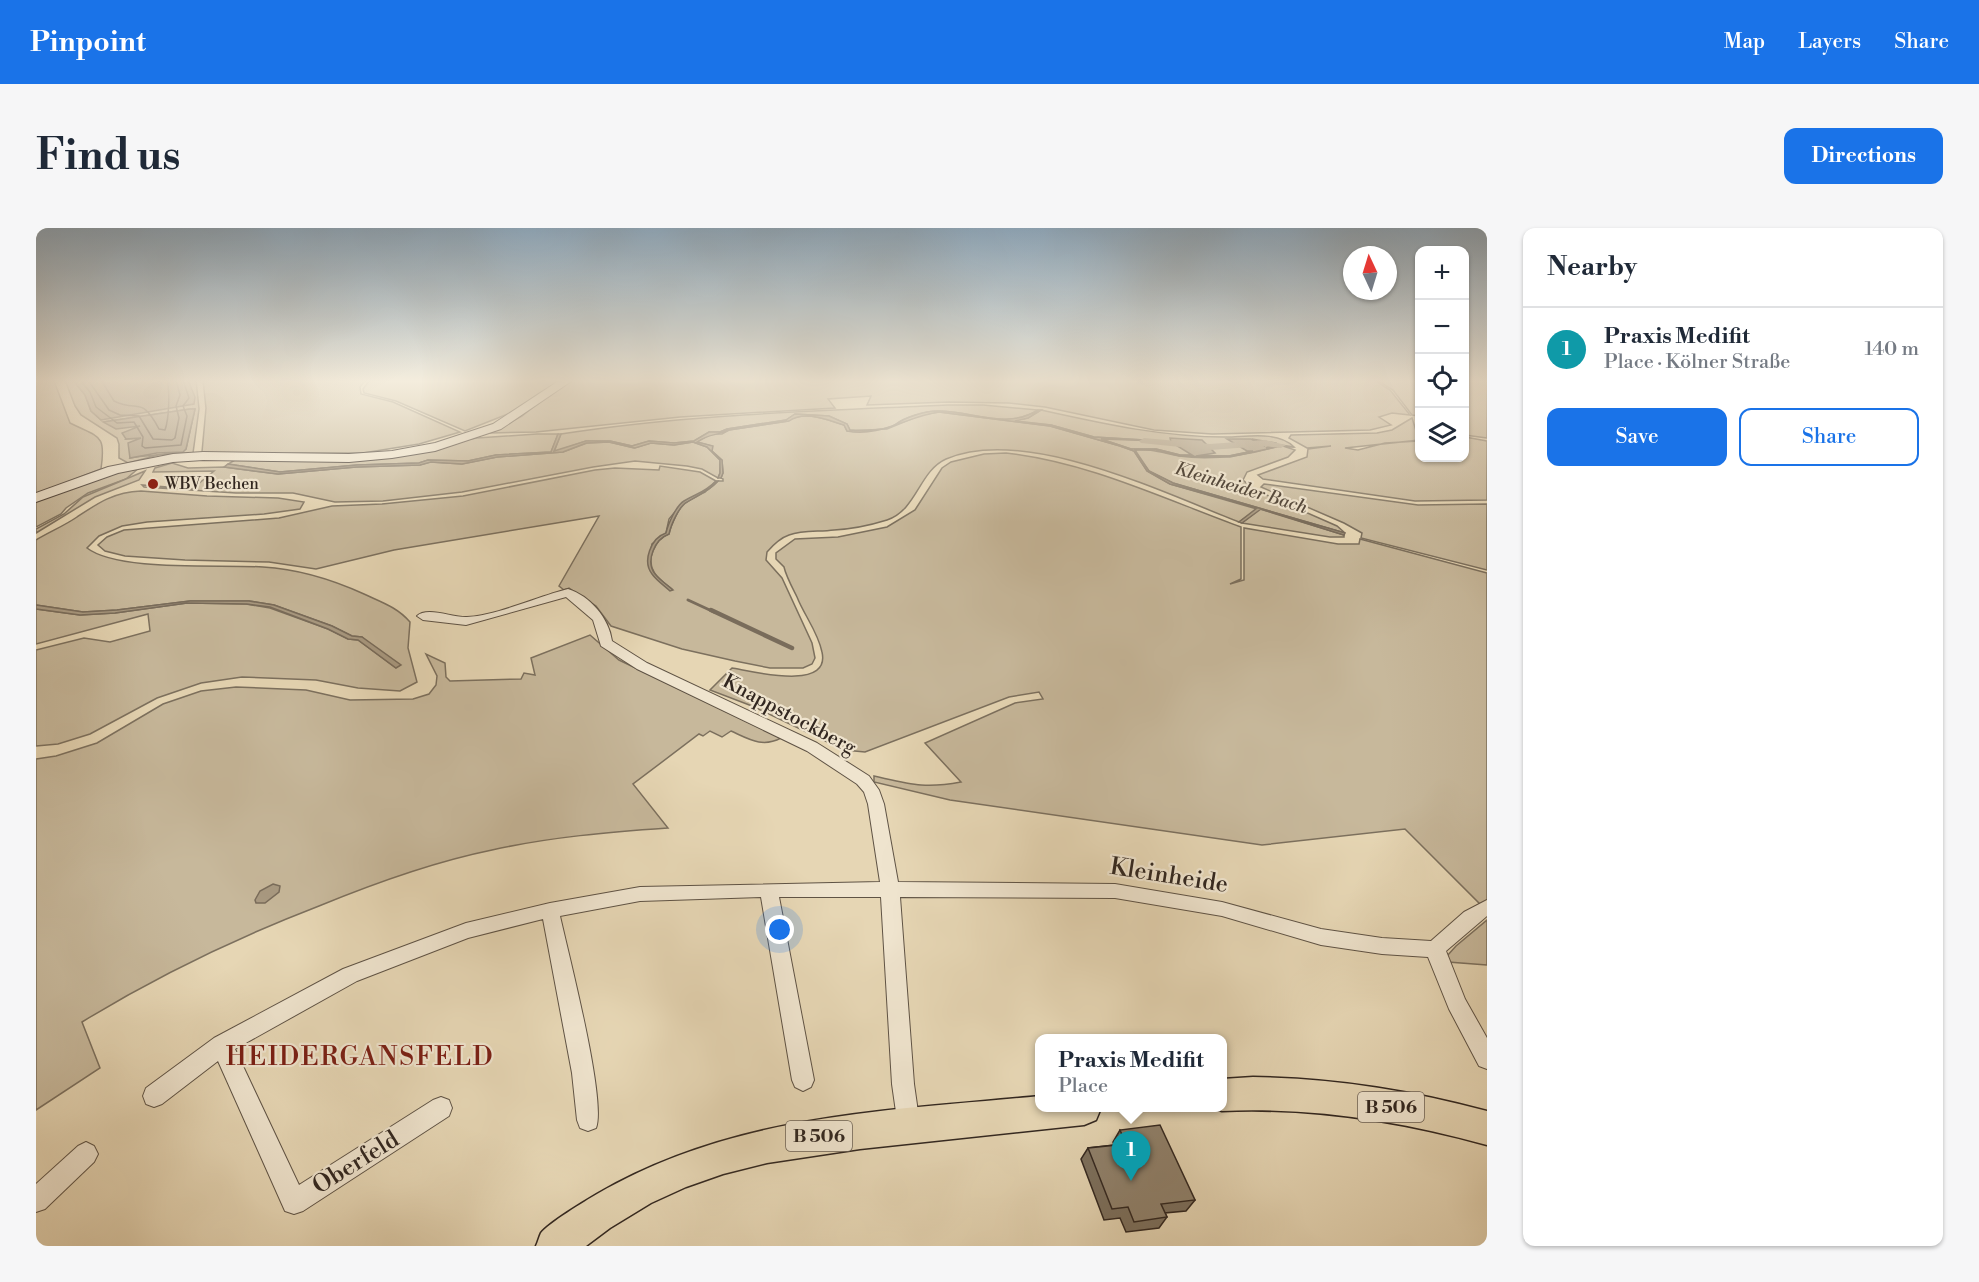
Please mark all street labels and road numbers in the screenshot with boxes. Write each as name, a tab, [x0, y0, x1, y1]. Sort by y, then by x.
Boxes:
street label: Knappstockberg	[718, 669, 861, 761]
street label: Kleinheide	[1108, 852, 1230, 900]
road number: B 506	[1358, 1092, 1424, 1122]
road number: B 506	[786, 1121, 852, 1151]
street label: Oberfeld	[307, 1124, 405, 1201]

